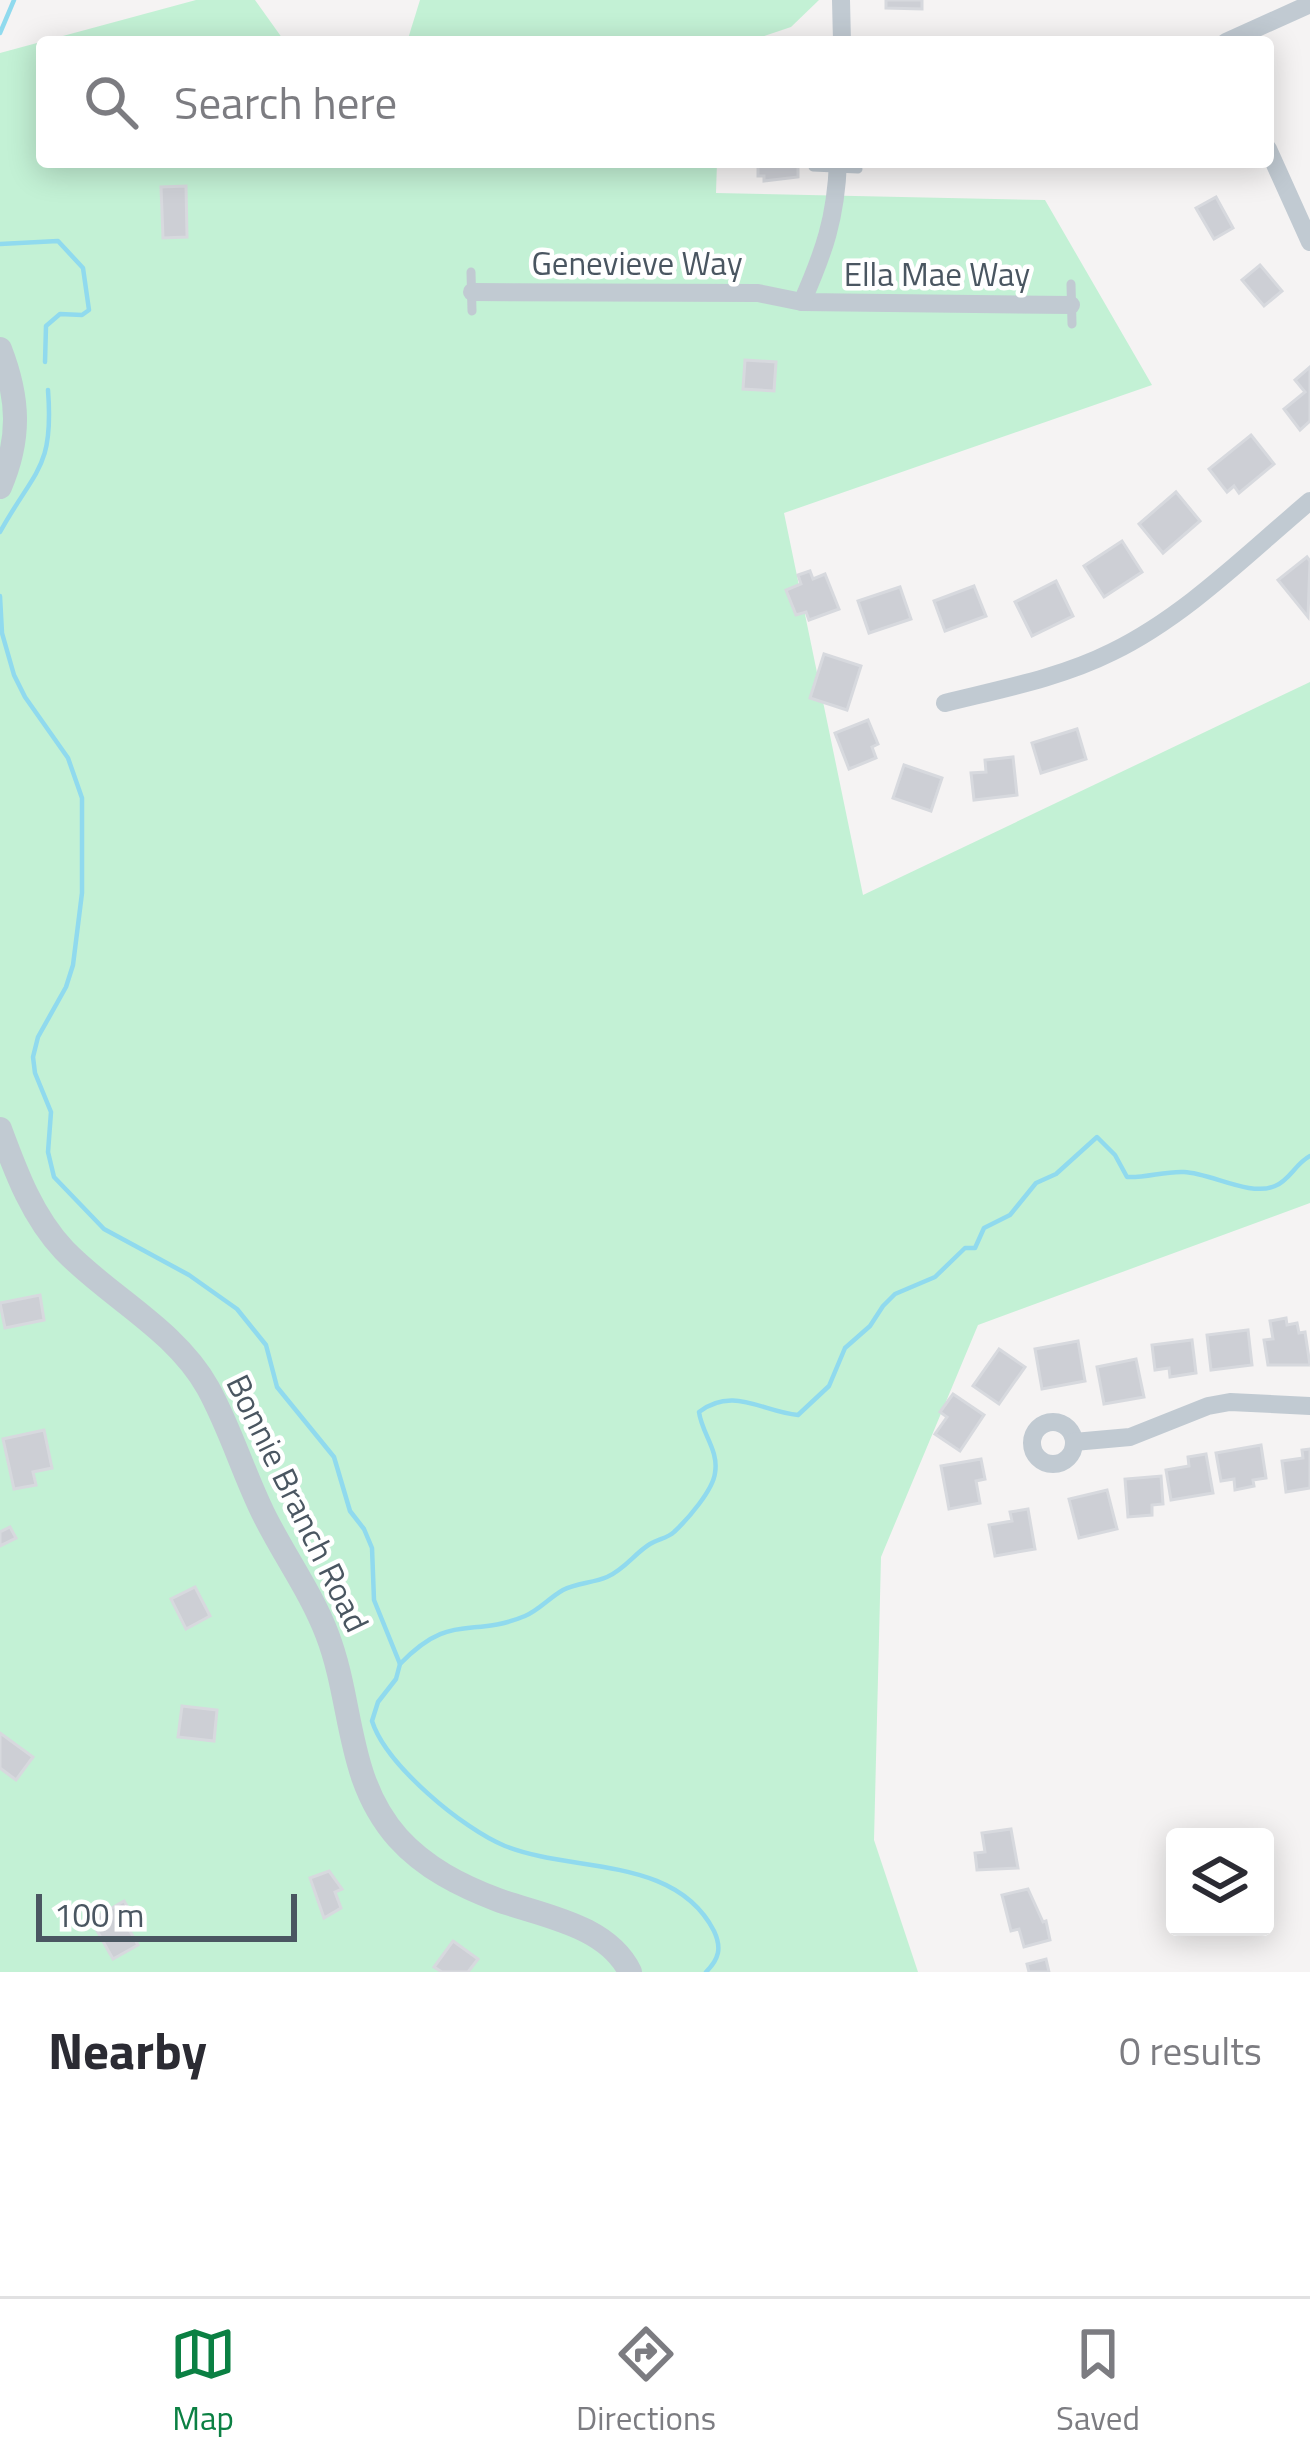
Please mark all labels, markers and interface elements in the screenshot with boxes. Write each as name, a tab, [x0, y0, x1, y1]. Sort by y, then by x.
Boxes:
search box	[36, 36, 1274, 168]
text: Search here	[174, 68, 397, 136]
icon: search	[78, 69, 144, 135]
street label: Genevieve Way	[531, 238, 743, 288]
street label: Ella Mae Way	[844, 249, 1030, 299]
street label: Bonnie Branch Road	[214, 1366, 382, 1640]
map controls	[1166, 1828, 1274, 1936]
button: layers	[1166, 1828, 1274, 1936]
scale bar	[36, 1888, 297, 1941]
text: 100 m	[54, 1890, 144, 1940]
text: Nearby	[48, 2011, 207, 2089]
text: 0 results	[1119, 2021, 1262, 2080]
tab: Map	[170, 2321, 236, 2443]
tab: Directions	[576, 2321, 716, 2443]
tab: Saved	[1056, 2321, 1140, 2443]

